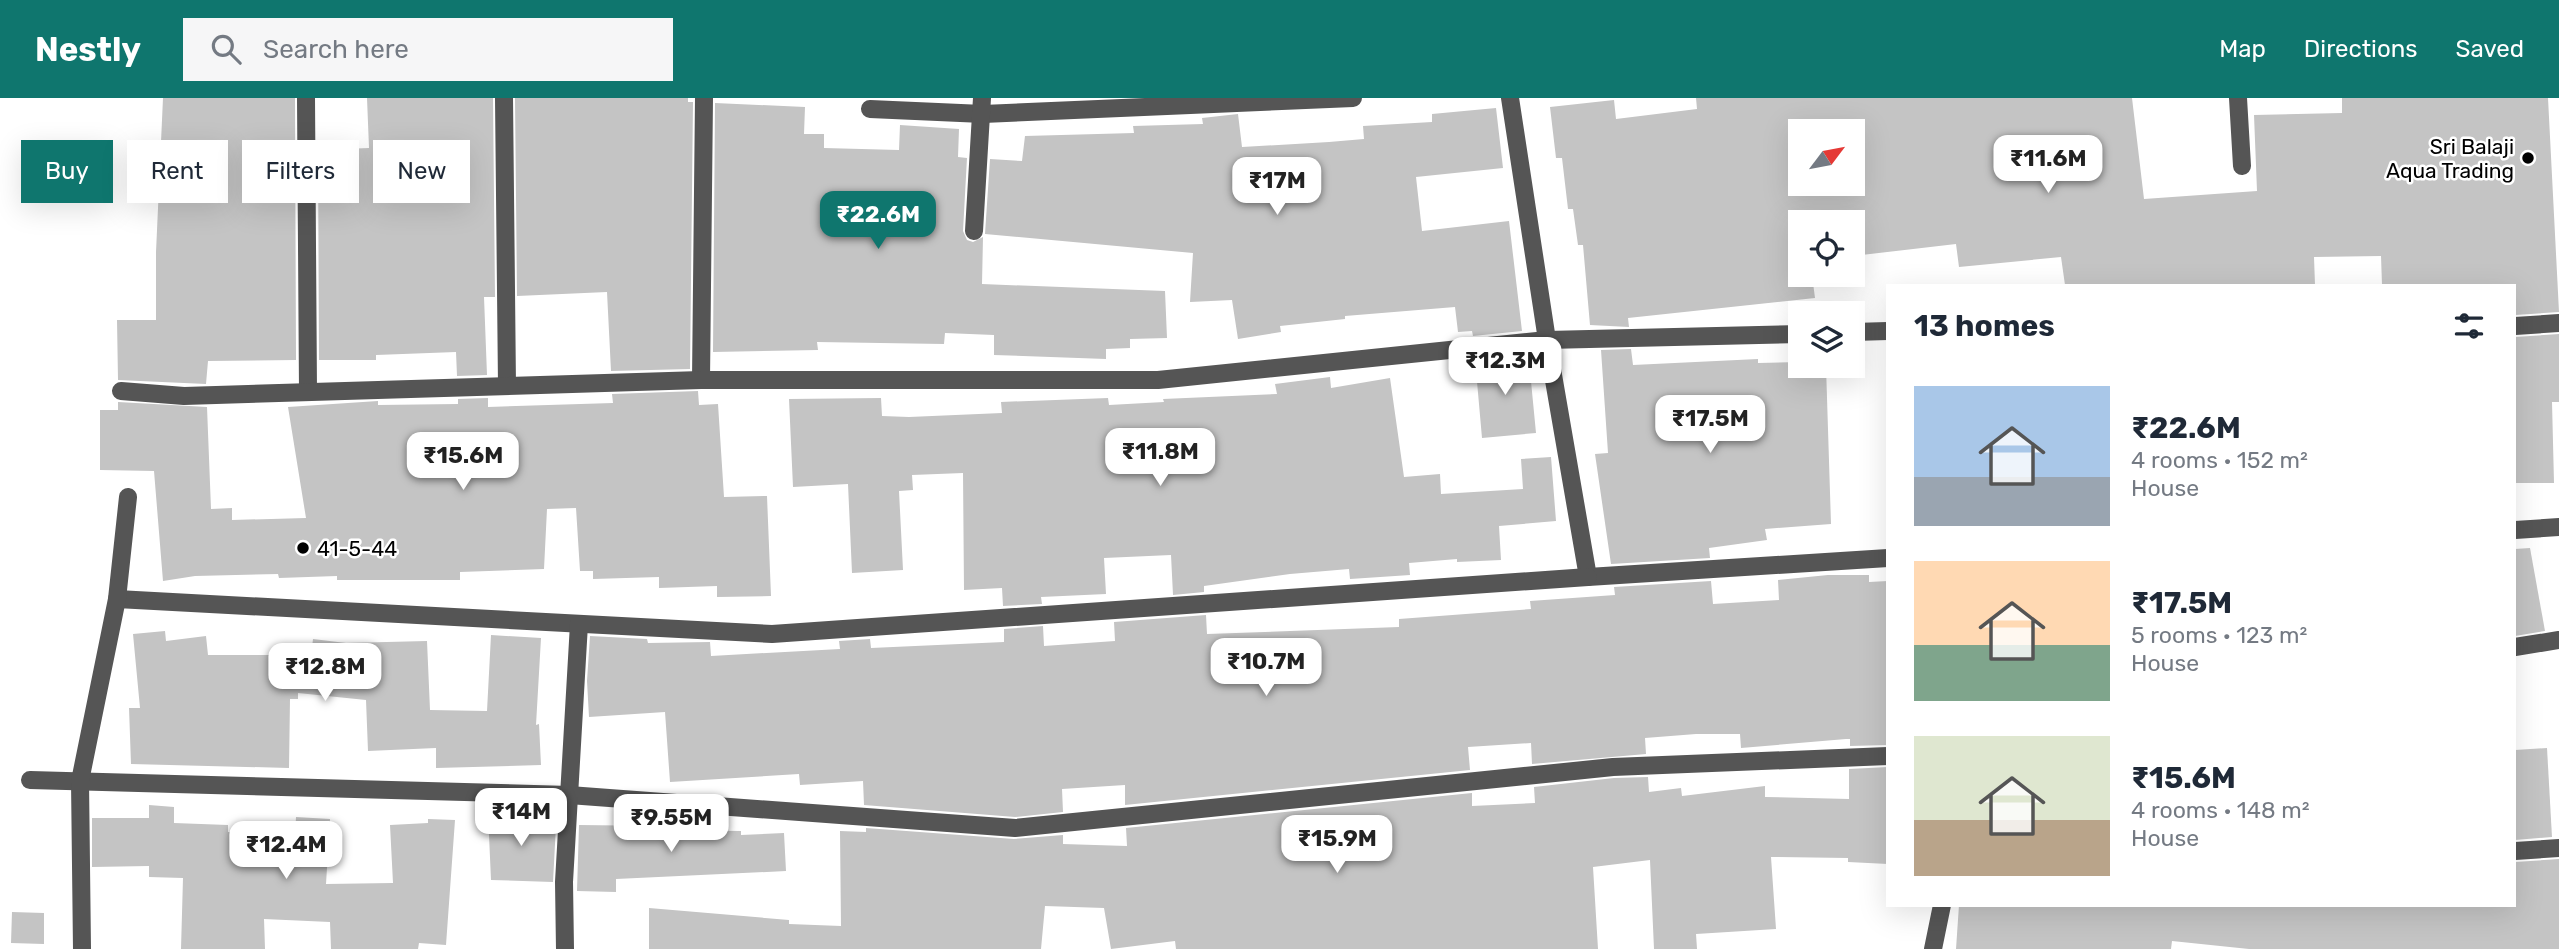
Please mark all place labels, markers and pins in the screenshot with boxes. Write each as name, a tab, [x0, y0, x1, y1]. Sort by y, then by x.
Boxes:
place label: Sri Balaji Aqua Trading	[2386, 134, 2514, 183]
pin: ₹11.6M	[1991, 136, 2105, 195]
marker: Sri Balaji Aqua Trading	[2520, 150, 2536, 166]
pin: ₹17M	[1236, 158, 1318, 217]
pin: ₹22.6M	[821, 192, 935, 251]
pin: ₹12.3M	[1448, 338, 1562, 397]
pin: ₹17.5M	[1653, 396, 1767, 455]
pin: ₹11.8M	[1103, 428, 1217, 488]
pin: ₹15.6M	[406, 432, 520, 492]
place label: 41-5-44	[317, 536, 397, 561]
marker: 41-5-44	[295, 540, 311, 556]
pin: ₹10.7M	[1209, 638, 1323, 698]
pin: ₹12.8M	[268, 644, 382, 703]
pin: ₹14M	[480, 788, 562, 848]
pin: ₹9.55M	[614, 794, 728, 854]
pin: ₹15.9M	[1280, 816, 1394, 875]
pin: ₹12.4M	[229, 822, 343, 881]

